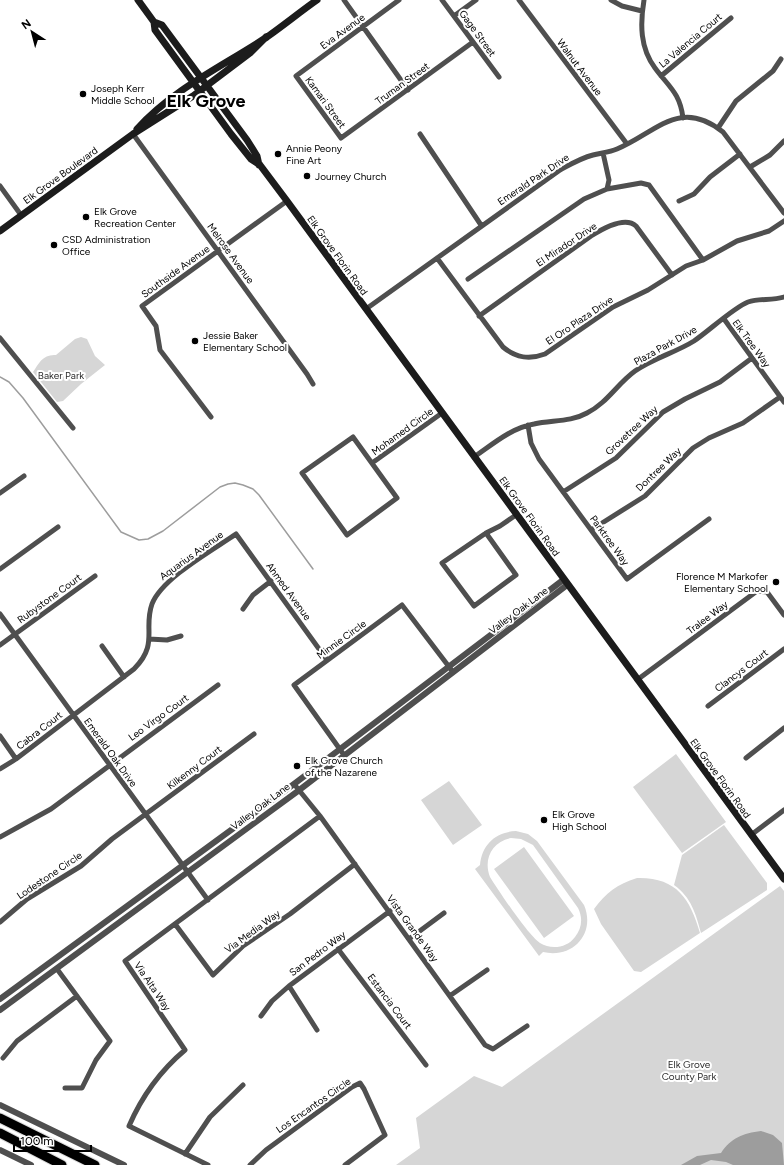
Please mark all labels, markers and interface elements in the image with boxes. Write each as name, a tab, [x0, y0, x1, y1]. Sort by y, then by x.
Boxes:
street label: Gage Street	[456, 7, 499, 59]
street label: Eva Avenue	[317, 10, 368, 52]
street label: La Valencia Court	[656, 10, 725, 71]
north arrow	[12, 12, 52, 52]
text: N	[19, 17, 34, 32]
street label: Walnut Avenue	[554, 36, 605, 99]
street label: Truman Street	[373, 59, 432, 107]
street label: Kamari Street	[302, 74, 349, 131]
place label: Joseph Kerr Middle School	[91, 82, 155, 107]
marker: Joseph Kerr Middle School	[78, 89, 88, 99]
district label: Elk Grove	[167, 90, 245, 112]
place label: Annie Peony Fine Art	[286, 142, 343, 167]
street label: Elk Grove Boulevard	[20, 144, 100, 207]
marker: Annie Peony Fine Art	[273, 149, 283, 159]
street label: Emerald Park Drive	[495, 150, 572, 208]
place label: Journey Church	[315, 170, 387, 183]
marker: Journey Church	[302, 171, 312, 181]
place label: Elk Grove Recreation Center	[94, 205, 176, 230]
marker: Elk Grove Recreation Center	[81, 212, 91, 222]
street label: Elk Grove Florin Road	[304, 213, 371, 298]
street label: El Mirador Drive	[533, 219, 600, 270]
street label: Melrose Avenue	[204, 220, 257, 287]
place label: CSD Administration Office	[62, 233, 151, 258]
marker: CSD Administration Office	[49, 240, 59, 250]
street label: Southside Avenue	[139, 242, 213, 301]
street label: El Oro Plaza Drive	[543, 293, 616, 348]
street label: Elk Tree Way	[730, 317, 774, 371]
street label: Plaza Park Drive	[631, 322, 700, 368]
place label: Jessie Baker Elementary School	[203, 329, 287, 354]
marker: Jessie Baker Elementary School	[190, 336, 200, 346]
park label: Baker Park	[38, 369, 84, 382]
street label: Grovetree Way	[602, 402, 661, 458]
street label: Mohamed Circle	[369, 404, 436, 458]
street label: Dontree Way	[633, 444, 684, 494]
street label: Elk Grove Florin Road	[496, 474, 563, 559]
street label: Parktree Way	[587, 513, 633, 569]
street label: Aquarius Avenue	[157, 528, 226, 583]
street label: Ahmed Avenue	[263, 560, 314, 623]
place label: Florence M Markofer Elementary School	[676, 570, 769, 595]
street label: Rubystone Court	[15, 571, 84, 626]
marker: Florence M Markofer Elementary School	[771, 577, 781, 587]
street label: Valley Oak Lane	[486, 584, 551, 637]
street label: Tralee Way	[684, 597, 731, 637]
street label: Minnie Circle	[314, 617, 369, 662]
street label: Clancys Court	[712, 646, 771, 695]
street label: Leo Virgo Court	[126, 691, 191, 744]
street label: Cabra Court	[14, 708, 65, 752]
street label: Emerald Oak Drive	[81, 715, 140, 790]
street label: Elk Grove Florin Road	[687, 736, 754, 821]
street label: Kilkenny Court	[164, 742, 224, 792]
place label: Elk Grove Church of the Nazarene	[305, 754, 383, 779]
marker: Elk Grove Church of the Nazarene	[292, 761, 302, 771]
street label: Valley Oak Lane	[228, 780, 293, 833]
place label: Elk Grove High School	[552, 808, 607, 833]
marker: Elk Grove High School	[539, 815, 549, 825]
street label: Lodestone Circle	[14, 848, 85, 902]
street label: Vista Grande Way	[384, 892, 442, 965]
street label: Via Media Way	[222, 906, 283, 956]
street label: San Pedro Way	[286, 927, 349, 979]
street label: Via Alta Way	[131, 959, 174, 1014]
street label: Estancia Court	[365, 971, 415, 1032]
park label: Elk Grove County Park	[662, 1058, 716, 1083]
street label: Los Encantos Circle	[273, 1074, 354, 1136]
scale bar	[14, 1127, 91, 1153]
text: 100 m	[20, 1134, 54, 1148]

